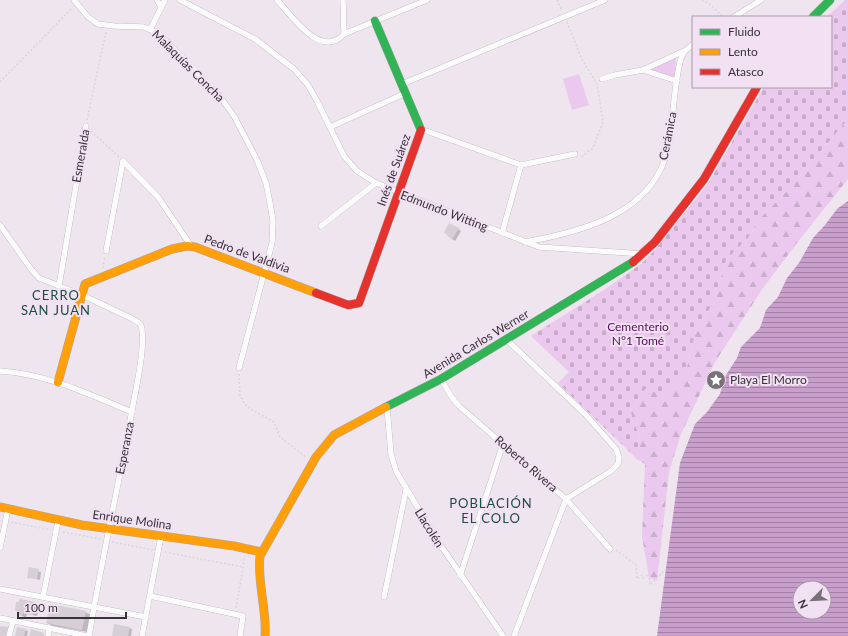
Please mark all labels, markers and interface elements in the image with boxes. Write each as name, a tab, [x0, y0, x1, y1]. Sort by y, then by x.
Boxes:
legend	[692, 16, 832, 88]
text: Fluido	[728, 24, 761, 39]
street label: Malaquías Concha	[149, 26, 228, 105]
text: Lento	[728, 44, 758, 59]
text: Atasco	[728, 64, 764, 79]
street label: Cerámica	[655, 110, 680, 161]
street label: Esmeralda	[68, 128, 93, 184]
street label: Inés de Suárez	[374, 131, 414, 208]
street label: Edmundo Witting	[398, 187, 490, 234]
street label: Pedro de Valdivia	[202, 231, 292, 276]
district label: CERRO SAN JUAN	[21, 287, 91, 318]
street label: Avenida Carlos Werner	[420, 306, 532, 381]
park label: Cementerio N°1 Tomé	[607, 319, 669, 348]
place icon: Playa El Morro	[705, 369, 727, 391]
place label: Playa El Morro	[730, 372, 807, 387]
street label: Esperanza	[112, 420, 137, 476]
street label: Roberto Rivera	[492, 432, 561, 495]
district label: POBLACIÓN EL COLO	[449, 495, 533, 526]
street label: Llacolén	[412, 505, 447, 550]
street label: Enrique Molina	[92, 507, 173, 532]
north arrow	[792, 580, 832, 620]
scale bar	[18, 594, 126, 620]
text: N	[795, 598, 810, 611]
text: 100 m	[24, 600, 58, 615]

